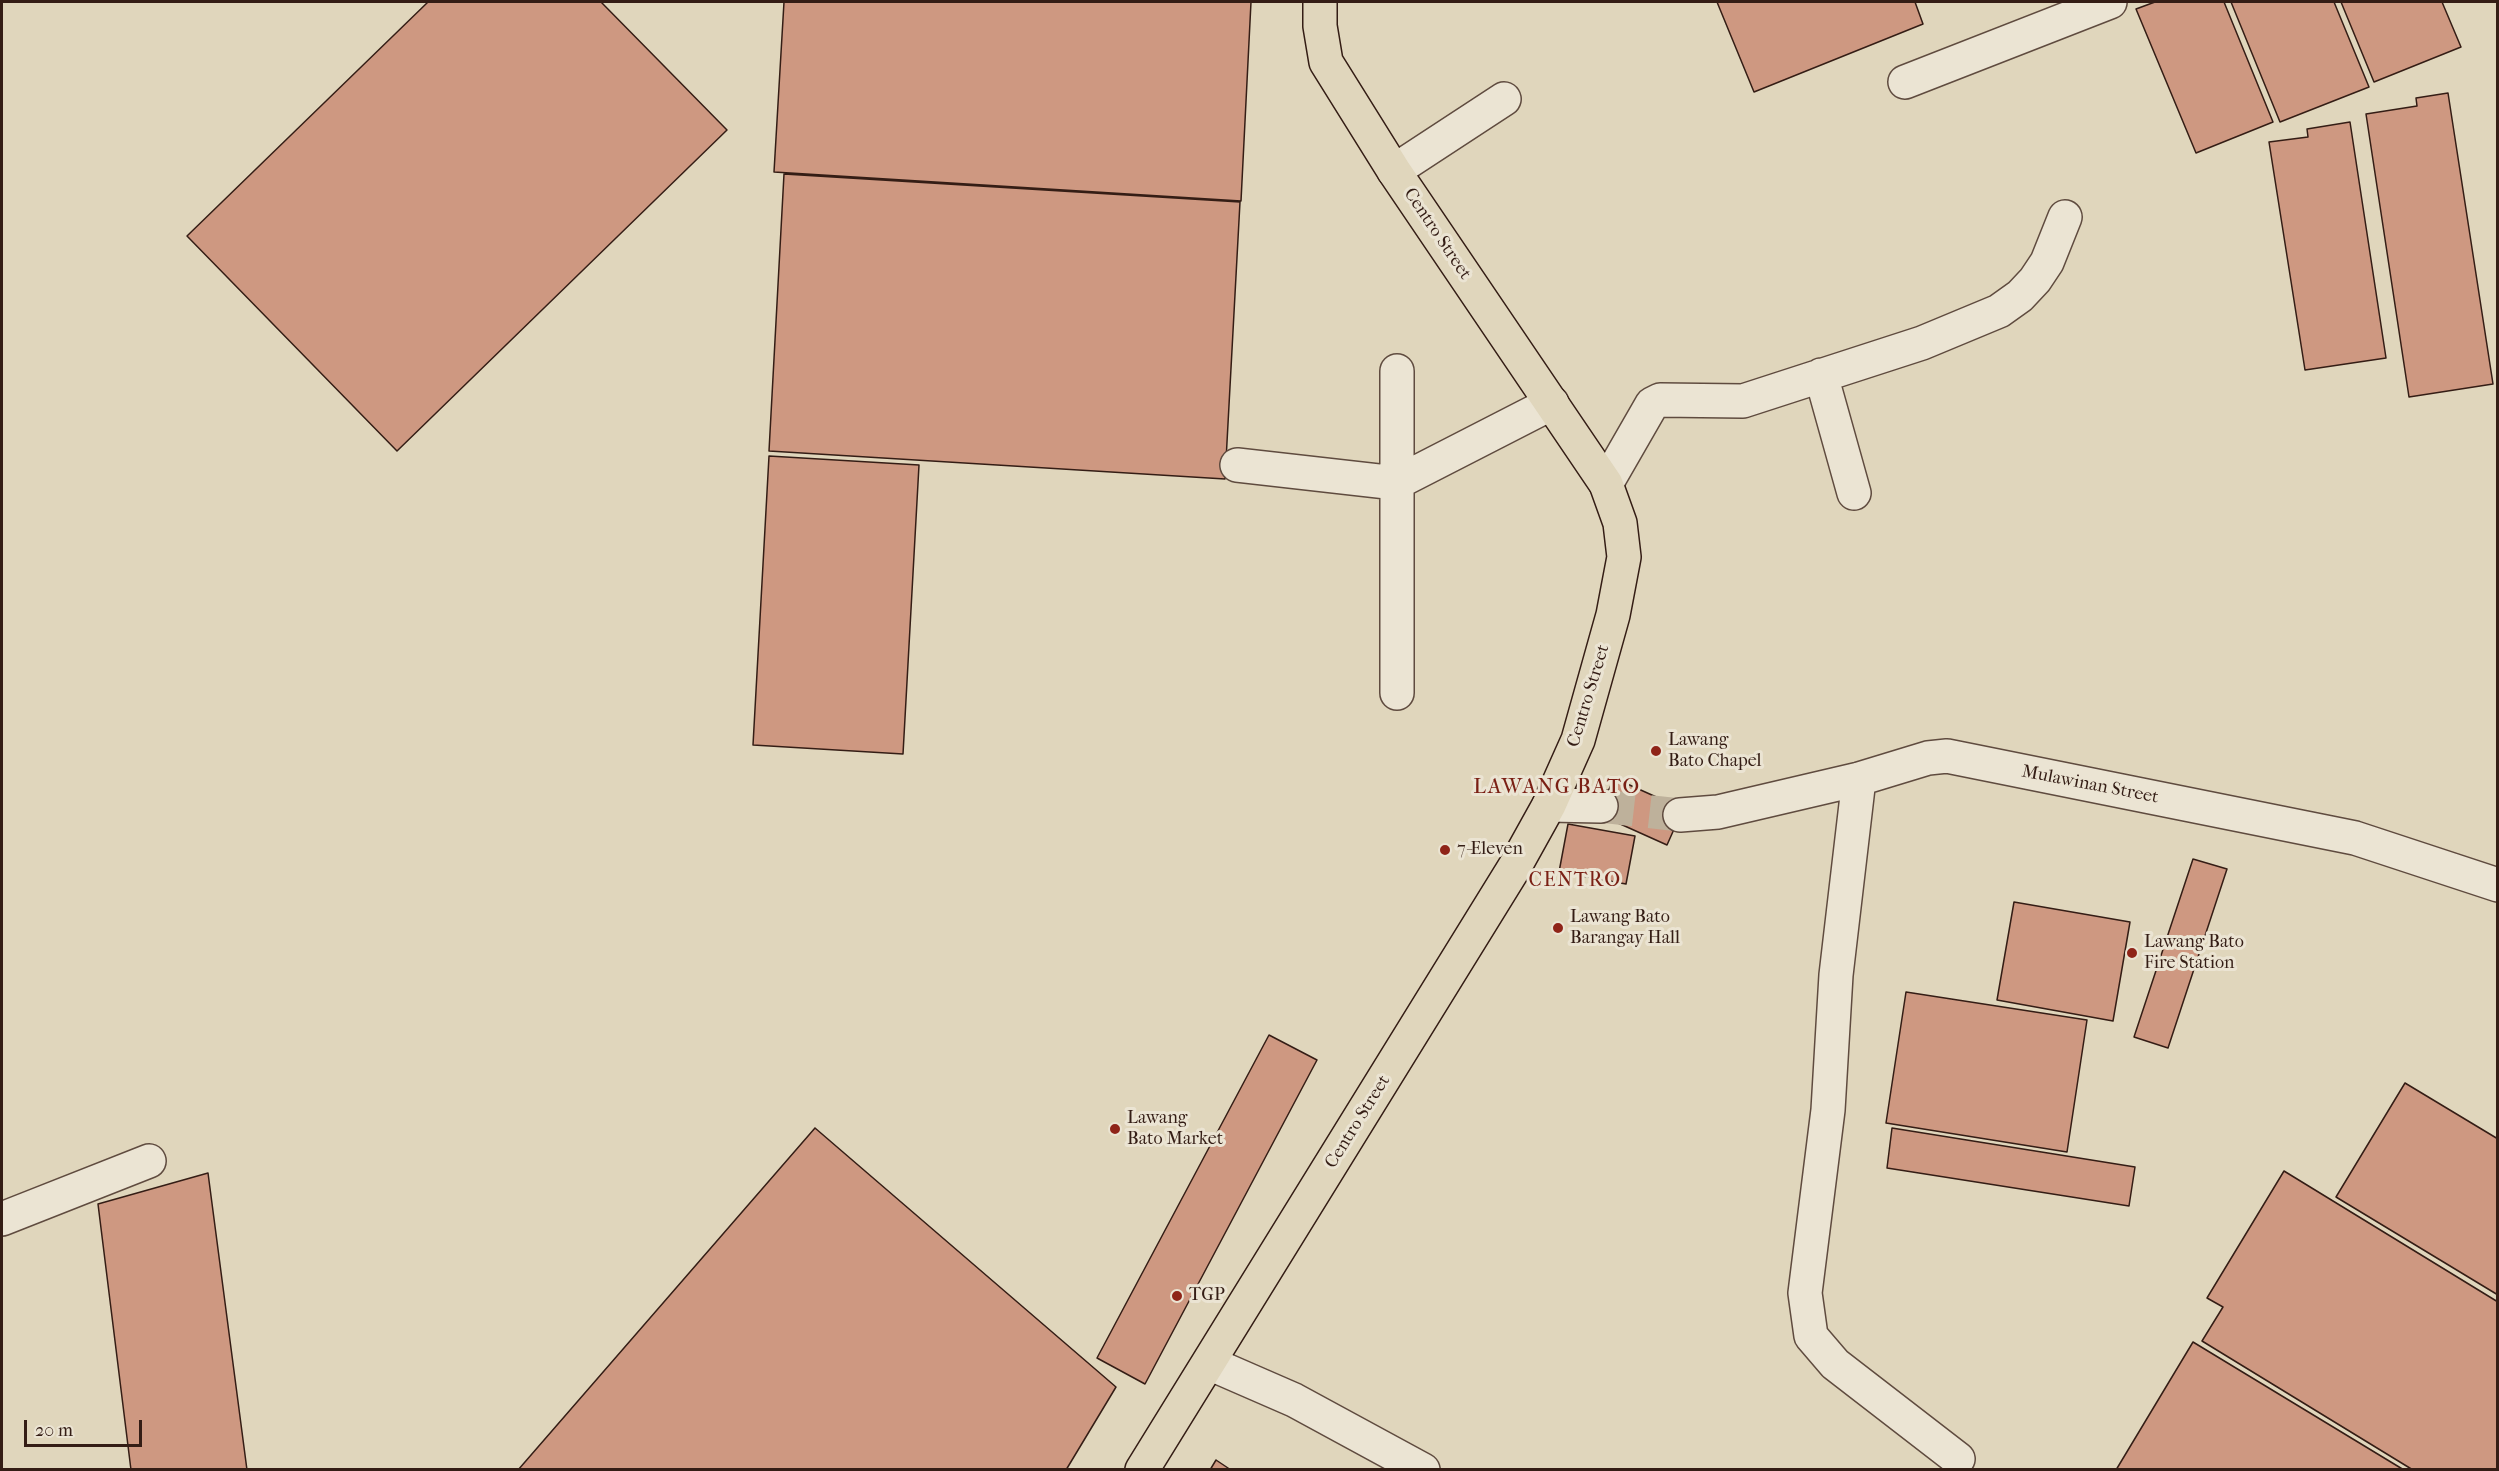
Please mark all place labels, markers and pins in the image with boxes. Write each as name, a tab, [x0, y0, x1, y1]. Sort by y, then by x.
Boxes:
place label: Lawang Bato Chapel	[1668, 730, 1762, 772]
marker: Lawang Bato Chapel	[1649, 744, 1663, 758]
place label: 7-Eleven	[1457, 839, 1523, 861]
marker: 7-Eleven	[1438, 843, 1452, 857]
place label: Lawang Bato Barangay Hall	[1570, 907, 1680, 950]
marker: Lawang Bato Barangay Hall	[1551, 921, 1565, 935]
place label: Lawang Bato Fire Station	[2144, 932, 2244, 974]
marker: Lawang Bato Fire Station	[2125, 946, 2139, 960]
place label: Lawang Bato Market	[1127, 1108, 1223, 1150]
marker: Lawang Bato Market	[1108, 1122, 1122, 1136]
place label: TGP	[1189, 1285, 1225, 1307]
marker: TGP	[1170, 1289, 1184, 1303]

